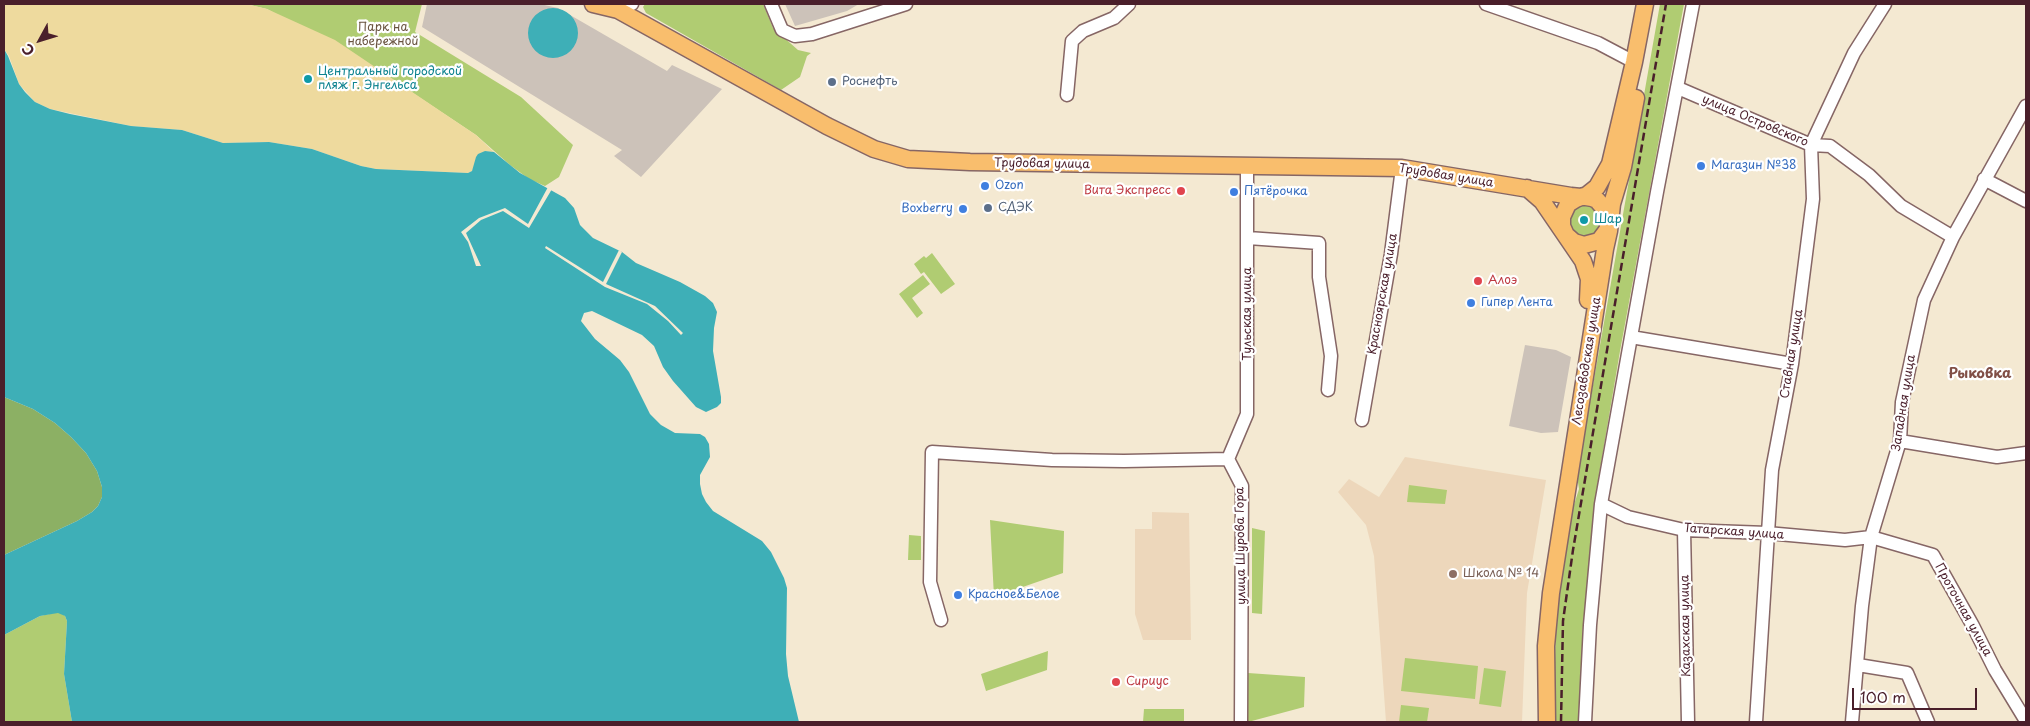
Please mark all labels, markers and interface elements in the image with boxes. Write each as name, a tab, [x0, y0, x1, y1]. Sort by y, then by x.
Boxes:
north arrow	[15, 15, 65, 65]
park label: Парк на набережной	[348, 21, 418, 49]
text: С	[16, 39, 39, 60]
place label: Центральный городской пляж г. Энгельса	[318, 65, 462, 93]
marker: Центральный городской пляж г. Энгельса	[302, 73, 314, 85]
place label: Роснефть	[842, 75, 897, 89]
marker: Роснефть	[826, 76, 838, 88]
street label: улица Островского	[1700, 92, 1810, 150]
street label: Трудовая улица	[994, 156, 1090, 172]
place label: Магазин №38	[1711, 159, 1797, 173]
marker: Магазин №38	[1695, 160, 1707, 172]
street label: Трудовая улица	[1398, 161, 1494, 191]
place label: Ozon	[995, 179, 1024, 193]
marker: Ozon	[979, 180, 991, 192]
place label: Вита Экспресс	[1084, 184, 1171, 198]
marker: Вита Экспресс	[1175, 185, 1187, 197]
place label: Пятёрочка	[1244, 185, 1307, 199]
marker: Пятёрочка	[1228, 186, 1240, 198]
place label: СДЭК	[998, 201, 1033, 215]
place label: Boxberry	[901, 202, 953, 216]
marker: СДЭК	[982, 202, 994, 214]
marker: Boxberry	[957, 203, 969, 215]
place label: Шар	[1594, 213, 1622, 227]
marker: Шар	[1578, 214, 1590, 226]
street label: Красноярская улица	[1365, 232, 1401, 356]
street label: Тульская улица	[1241, 267, 1255, 361]
place label: Алоэ	[1488, 274, 1517, 288]
marker: Алоэ	[1472, 275, 1484, 287]
place label: Гипер Лента	[1481, 296, 1553, 310]
street label: Лесозаводская улица	[1570, 296, 1604, 426]
marker: Гипер Лента	[1465, 297, 1477, 309]
street label: Ставная улица	[1778, 308, 1806, 400]
street label: Западная улица	[1889, 354, 1919, 452]
district label: Рыковка	[1948, 366, 2012, 382]
street label: улица Шурова Гора	[1233, 487, 1249, 605]
street label: Татарская улица	[1683, 521, 1785, 543]
street label: Проточная улица	[1931, 561, 1995, 659]
place label: Школа № 14	[1463, 567, 1539, 581]
marker: Школа № 14	[1447, 568, 1459, 580]
street label: Казахская улица	[1678, 575, 1694, 677]
place label: Красное&Белое	[968, 588, 1060, 602]
marker: Красное&Белое	[952, 589, 964, 601]
place label: Сириус	[1126, 675, 1169, 689]
marker: Сириус	[1110, 676, 1122, 688]
scale bar	[1855, 678, 1980, 710]
text: 100 m	[1860, 685, 1906, 708]

